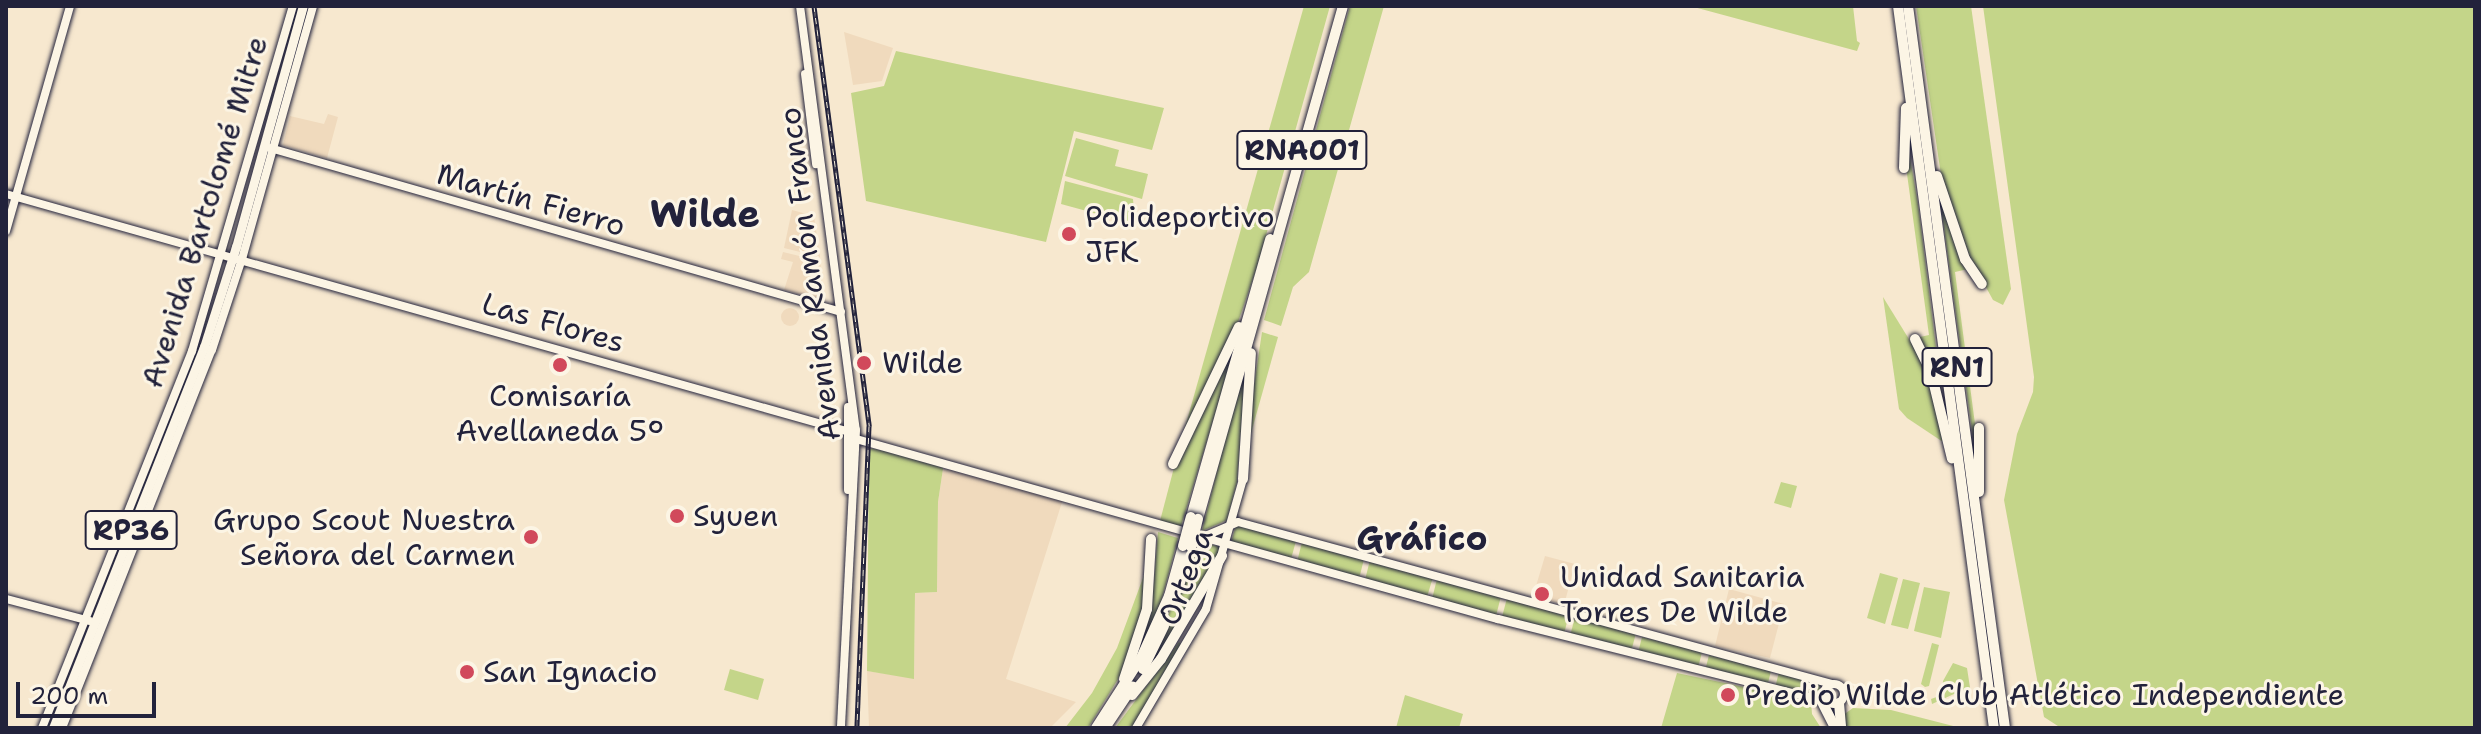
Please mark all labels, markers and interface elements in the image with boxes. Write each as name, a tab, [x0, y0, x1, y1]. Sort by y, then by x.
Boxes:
street label: Avenida Bartolomé Mitre	[134, 32, 276, 392]
street label: Avenida Ramón Franco	[772, 105, 848, 443]
road number: RNA001	[1236, 126, 1368, 174]
street label: Martín Fierro	[433, 156, 629, 244]
district label: Wilde	[650, 191, 760, 237]
place label: Polideportivo JFK	[1085, 199, 1275, 270]
marker: Polideportivo JFK	[1060, 225, 1078, 243]
street label: Las Flores	[478, 286, 628, 360]
road number: RN1	[1921, 343, 1993, 391]
place label: Wilde	[882, 345, 963, 381]
marker: Wilde	[853, 352, 875, 374]
marker: Comisaría Avellaneda 5°	[551, 356, 569, 374]
place label: Comisaría Avellaneda 5°	[456, 378, 664, 448]
place label: Syuen	[693, 498, 778, 534]
place label: Grupo Scout Nuestra Señora del Carmen	[213, 502, 515, 572]
road number: RP36	[83, 506, 179, 554]
marker: Syuen	[668, 507, 686, 525]
district label: Gráfico	[1356, 519, 1488, 559]
street label: Ortega	[1151, 524, 1221, 630]
marker: Grupo Scout Nuestra Señora del Carmen	[522, 528, 540, 546]
place label: Unidad Sanitaria Torres De Wilde	[1560, 559, 1804, 630]
marker: Unidad Sanitaria Torres De Wilde	[1531, 583, 1553, 605]
place label: San Ignacio	[483, 654, 657, 690]
marker: San Ignacio	[458, 663, 476, 681]
scale bar	[20, 666, 160, 716]
place label: Predio Wilde Club Atlético Independiente	[1744, 677, 2344, 713]
text: 200 m	[30, 680, 108, 712]
marker: Predio Wilde Club Atlético Independiente	[1719, 686, 1737, 704]

